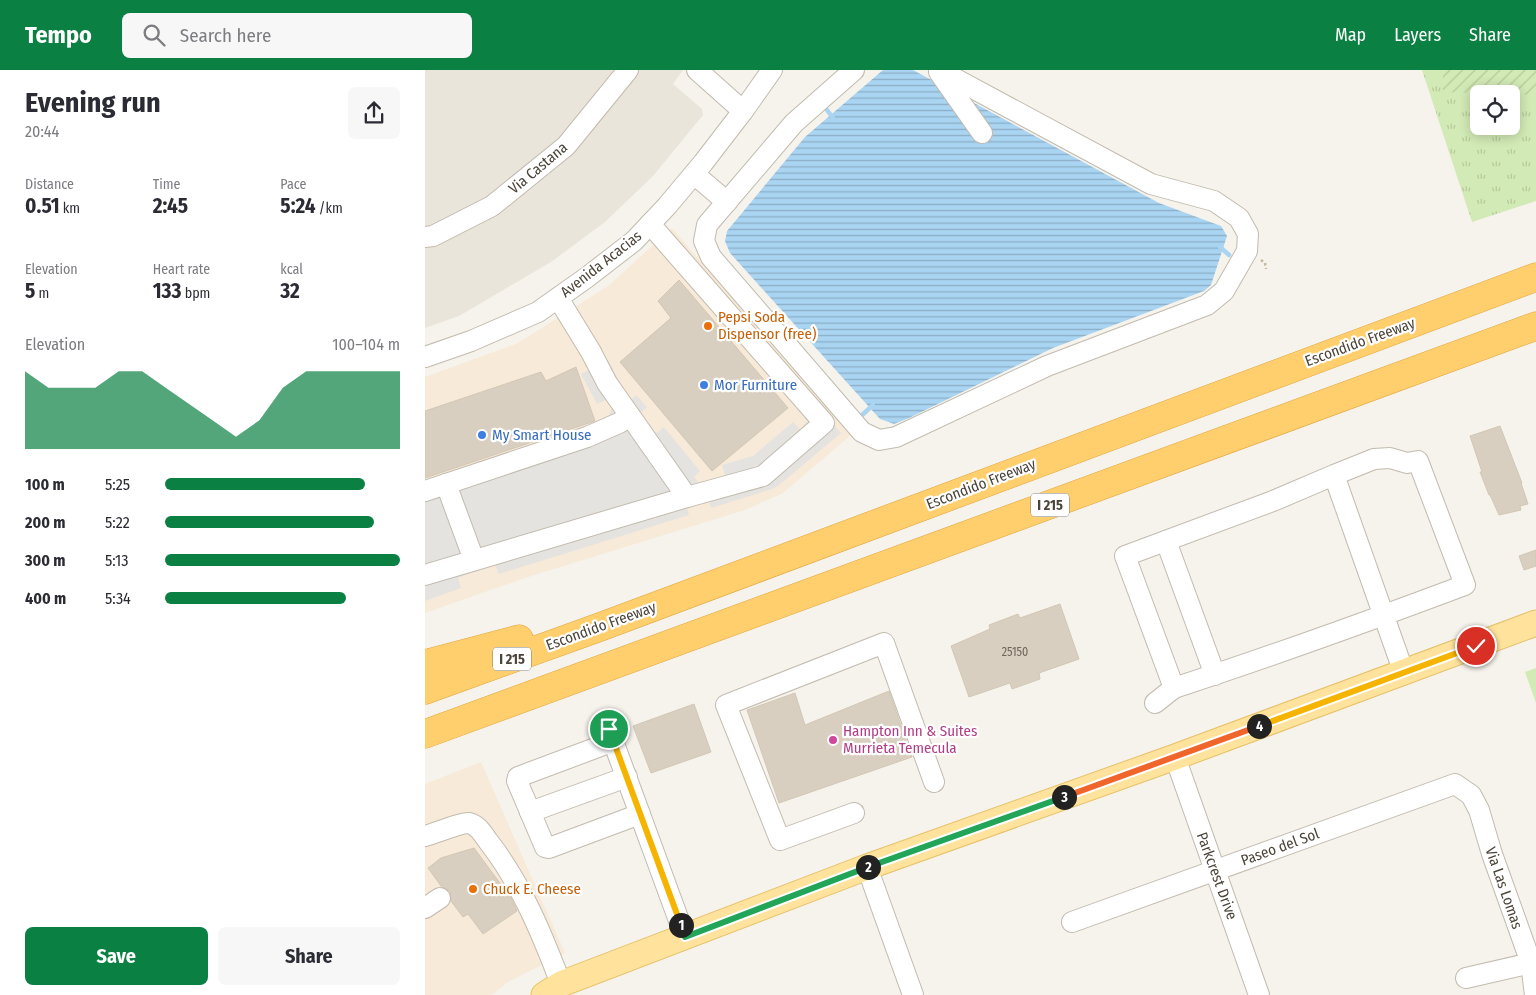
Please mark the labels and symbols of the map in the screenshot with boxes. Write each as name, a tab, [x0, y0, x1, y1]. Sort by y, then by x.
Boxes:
street label: Via Castana	[505, 138, 571, 198]
street label: Avenida Acacias	[557, 227, 645, 301]
place label: Pepsi Soda Dispensor (free)	[718, 308, 816, 343]
street label: Escondido Freeway	[1303, 314, 1418, 370]
marker: Pepsi Soda Dispensor (free)	[702, 320, 714, 332]
place label: Mor Furniture	[714, 376, 797, 394]
marker: Mor Furniture	[698, 379, 710, 391]
place label: My Smart House	[492, 426, 592, 444]
marker: My Smart House	[476, 429, 488, 441]
street label: Escondido Freeway	[924, 455, 1039, 513]
road number: I 215	[1031, 494, 1069, 516]
street label: Escondido Freeway	[544, 598, 659, 654]
pin	[1455, 625, 1497, 667]
house number: 25150	[1002, 645, 1028, 659]
road number: I 215	[493, 648, 531, 670]
pin	[588, 708, 630, 750]
pin: 4	[1247, 714, 1271, 738]
place label: Hampton Inn & Suites Murrieta Temecula	[843, 722, 977, 757]
marker: Hampton Inn & Suites Murrieta Temecula	[827, 734, 839, 746]
pin: 3	[1051, 784, 1077, 810]
street label: Paseo del Sol	[1239, 825, 1322, 869]
street label: Parkcrest Drive	[1193, 830, 1241, 922]
street label: Via Las Lomas	[1482, 845, 1526, 931]
pin: 2	[855, 854, 881, 880]
place label: Chuck E. Cheese	[483, 880, 581, 898]
marker: Chuck E. Cheese	[467, 883, 479, 895]
pin: 1	[669, 912, 693, 938]

